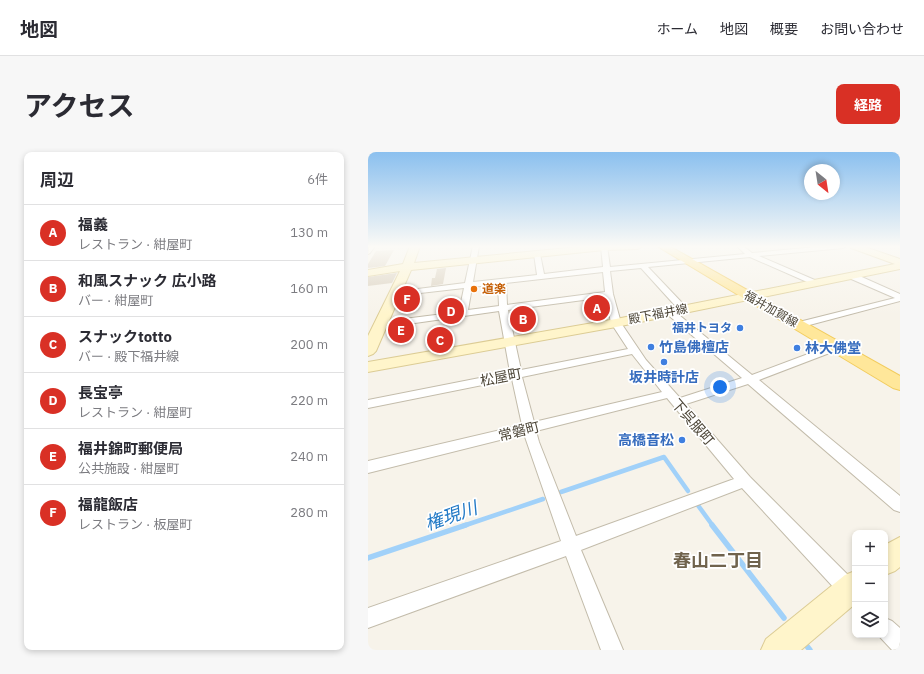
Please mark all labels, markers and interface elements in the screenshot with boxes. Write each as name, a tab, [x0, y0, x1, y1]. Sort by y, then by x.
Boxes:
text: 地図	[20, 17, 58, 41]
text: ホーム	[656, 20, 698, 38]
text: 地図	[720, 20, 748, 38]
text: 概要	[770, 20, 798, 38]
text: お問い合わせ	[820, 20, 904, 38]
button: 経路	[836, 84, 900, 124]
text: アクセス	[24, 87, 135, 124]
north arrow	[804, 164, 840, 200]
text: 周辺	[40, 169, 74, 191]
text: 6件	[307, 171, 328, 188]
text: 福義	[78, 215, 108, 234]
text: A	[49, 224, 57, 241]
text: 130 m	[290, 224, 328, 241]
text: レストラン · 紺屋町	[78, 236, 192, 253]
text: 和風スナック 広小路	[78, 271, 217, 290]
text: B	[49, 280, 57, 297]
text: 160 m	[290, 280, 328, 297]
place label: 道楽	[482, 281, 506, 296]
pin: F	[394, 284, 420, 314]
marker: 道楽	[469, 284, 479, 294]
street label: 福井加賀線	[742, 287, 801, 330]
text: バー · 紺屋町	[78, 292, 153, 309]
pin: A	[584, 293, 610, 323]
pin: D	[438, 296, 464, 326]
street label: 殿下福井線	[627, 300, 689, 327]
pin: B	[510, 304, 536, 334]
pin: E	[388, 315, 414, 345]
place label: 福井トヨタ	[672, 320, 732, 335]
marker: 福井トヨタ	[735, 323, 745, 333]
pin: C	[427, 325, 453, 355]
text: スナックtotto	[78, 327, 172, 346]
text: C	[49, 336, 57, 353]
text: 200 m	[290, 336, 328, 353]
place label: 竹島佛檀店	[659, 338, 729, 356]
place label: 林大佛堂	[805, 339, 861, 357]
marker: 竹島佛檀店	[646, 342, 656, 352]
marker: 林大佛堂	[792, 343, 802, 353]
text: バー · 殿下福井線	[78, 348, 179, 365]
marker: 坂井時計店	[659, 357, 669, 367]
street label: 松屋町	[479, 364, 523, 390]
place label: 坂井時計店	[629, 368, 699, 386]
your location	[710, 377, 730, 397]
text: 長宝亭	[78, 383, 123, 402]
text: D	[48, 392, 58, 409]
text: 220 m	[290, 392, 328, 409]
street label: 下呉服町	[668, 395, 718, 449]
text: レストラン · 紺屋町	[78, 404, 192, 421]
street label: 常磐町	[496, 417, 542, 445]
place label: 高橋音松	[618, 431, 674, 449]
marker: 高橋音松	[677, 435, 687, 445]
text: 福井錦町郵便局	[78, 439, 183, 458]
text: E	[49, 448, 57, 465]
text: 240 m	[290, 448, 328, 465]
text: 公共施設 · 紺屋町	[78, 460, 179, 477]
text: 福龍飯店	[78, 495, 138, 514]
water label: 権現川	[422, 495, 482, 535]
text: F	[49, 504, 57, 521]
text: 280 m	[290, 504, 328, 521]
text: レストラン · 板屋町	[78, 516, 192, 533]
map controls	[852, 530, 888, 638]
button: +	[852, 530, 888, 566]
district label: 春山二丁目	[673, 549, 763, 572]
button: −	[852, 566, 888, 602]
button: layers	[852, 602, 888, 638]

